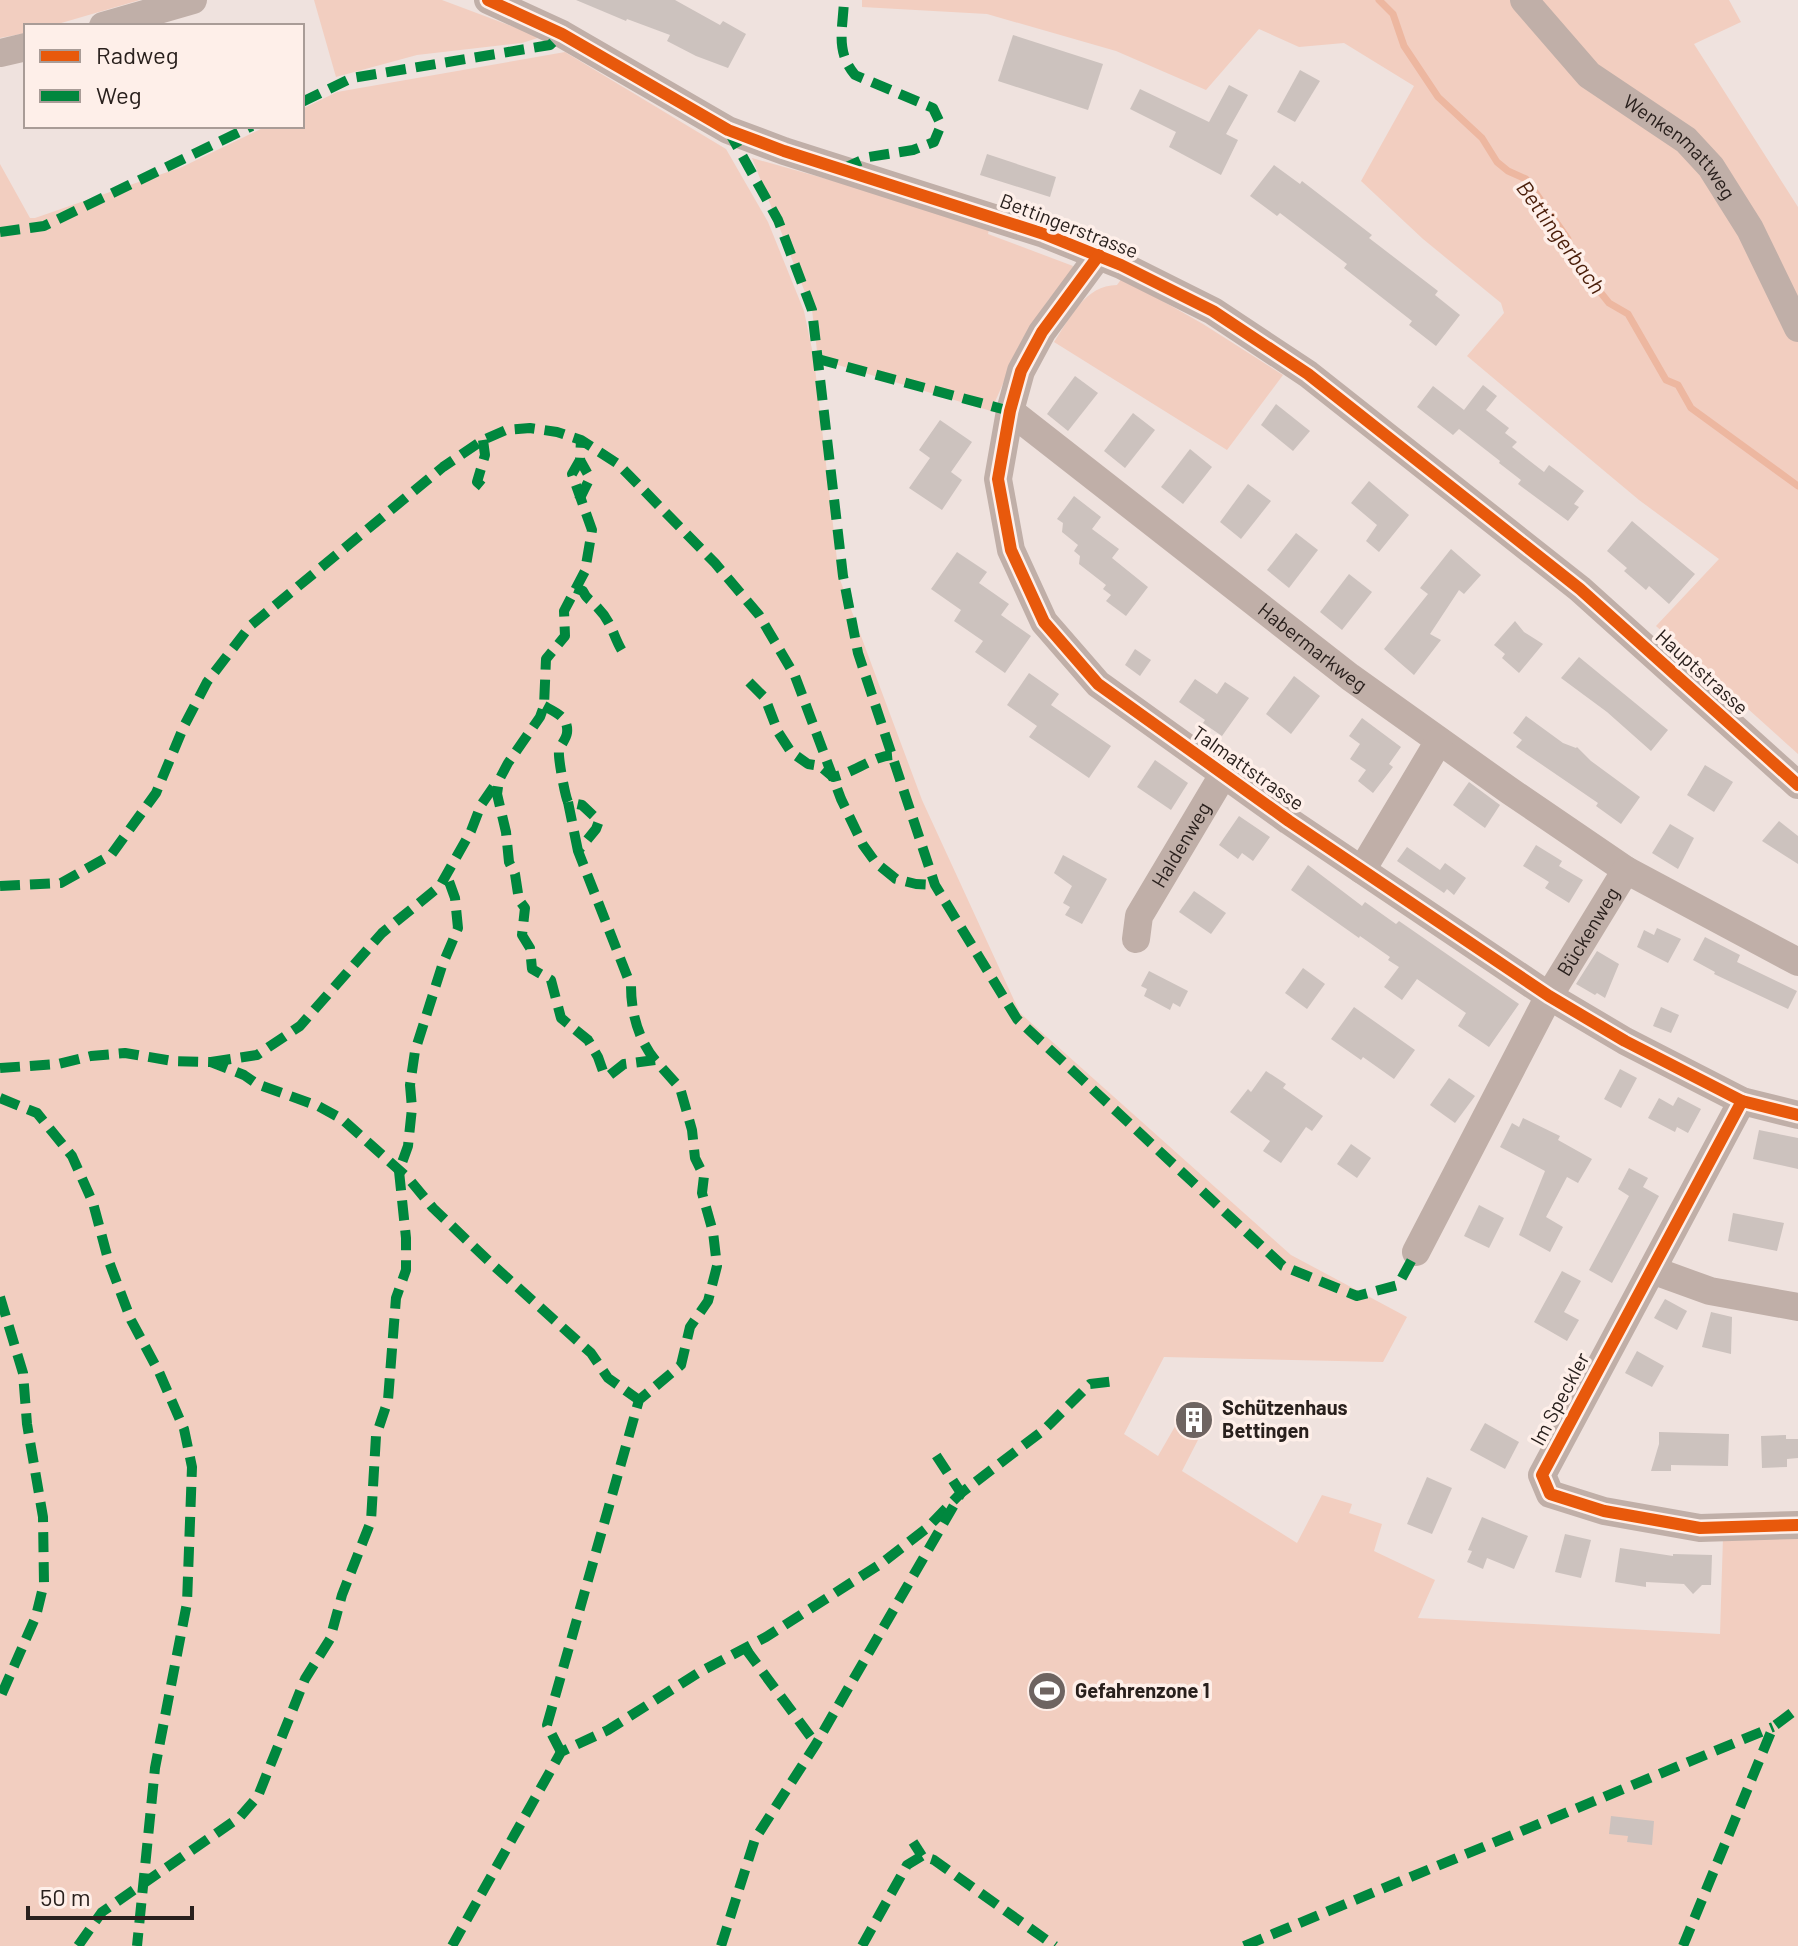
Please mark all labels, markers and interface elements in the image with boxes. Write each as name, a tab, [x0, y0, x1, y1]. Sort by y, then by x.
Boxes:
legend	[24, 24, 304, 128]
text: Radweg	[96, 40, 179, 69]
text: Weg	[96, 80, 142, 109]
street label: Wenkenmattweg	[1619, 89, 1741, 203]
water label: Bettingerbach	[1512, 175, 1612, 298]
street label: Bettingerstrasse	[997, 188, 1142, 262]
street label: Habermarkweg	[1254, 597, 1372, 696]
street label: Hauptstrasse	[1651, 623, 1754, 719]
street label: Talmattstrasse	[1188, 720, 1309, 815]
street label: Haldenweg	[1146, 797, 1215, 892]
street label: Bückenweg	[1551, 882, 1624, 980]
street label: Im Speckler	[1525, 1348, 1594, 1449]
place label: Schützenhaus Bettingen	[1222, 1395, 1348, 1442]
building icon: Schützenhaus Bettingen	[1173, 1399, 1215, 1441]
sports icon: Gefahrenzone 1	[1026, 1670, 1068, 1712]
place label: Gefahrenzone 1	[1075, 1678, 1209, 1702]
scale bar	[28, 1870, 192, 1920]
text: 50 m	[40, 1882, 91, 1911]

